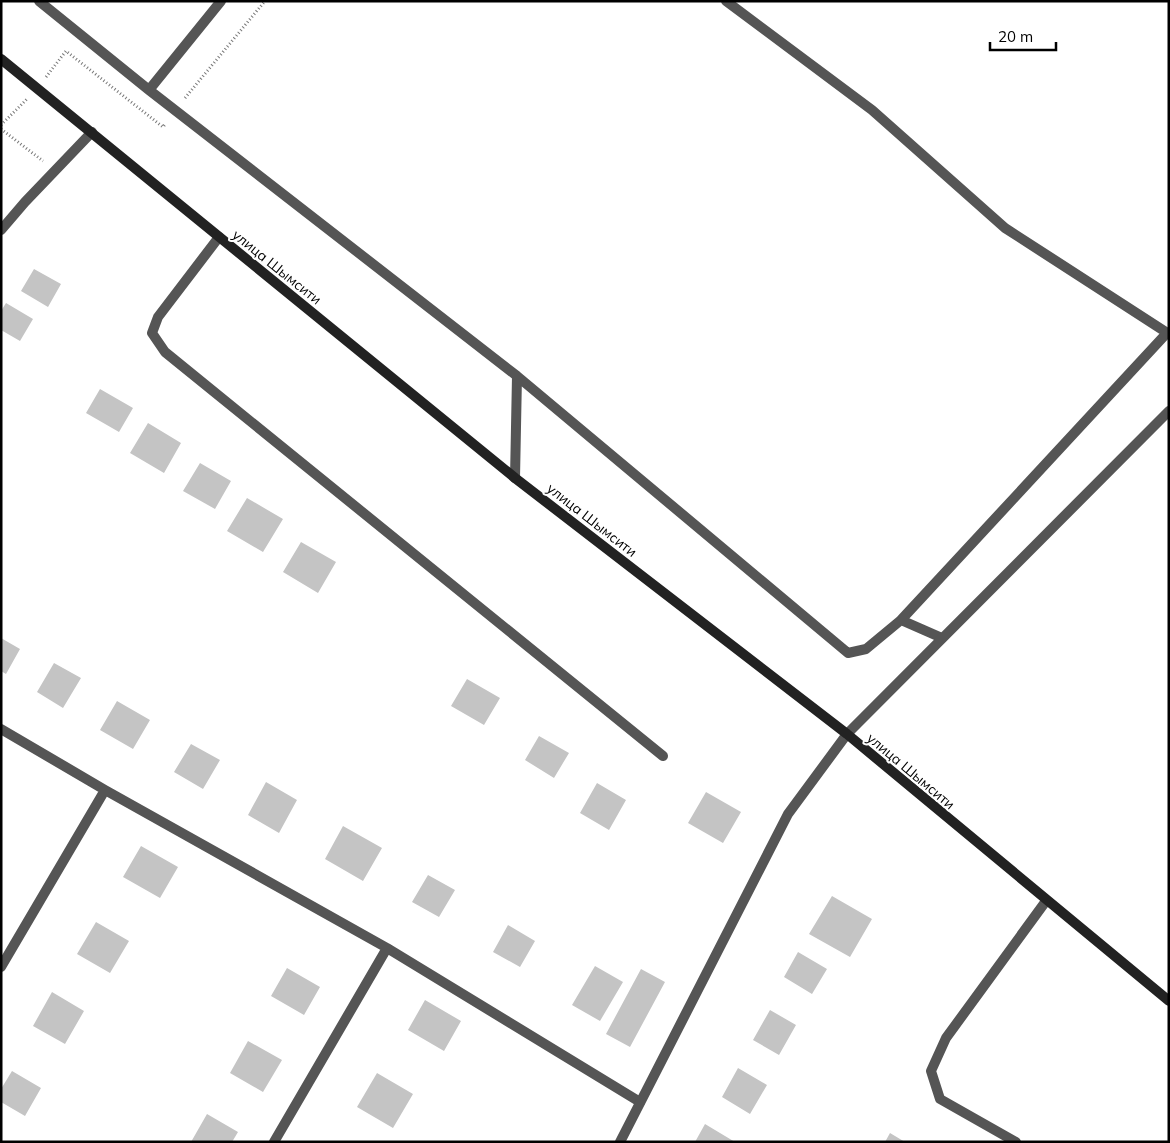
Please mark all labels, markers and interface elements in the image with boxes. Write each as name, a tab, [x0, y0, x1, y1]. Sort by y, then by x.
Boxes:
scale bar	[990, 20, 1056, 52]
text: 20 m	[998, 27, 1033, 46]
street label: улица Шымсити	[229, 226, 325, 308]
street label: улица Шымсити	[543, 479, 641, 561]
street label: улица Шымсити	[863, 729, 959, 813]

